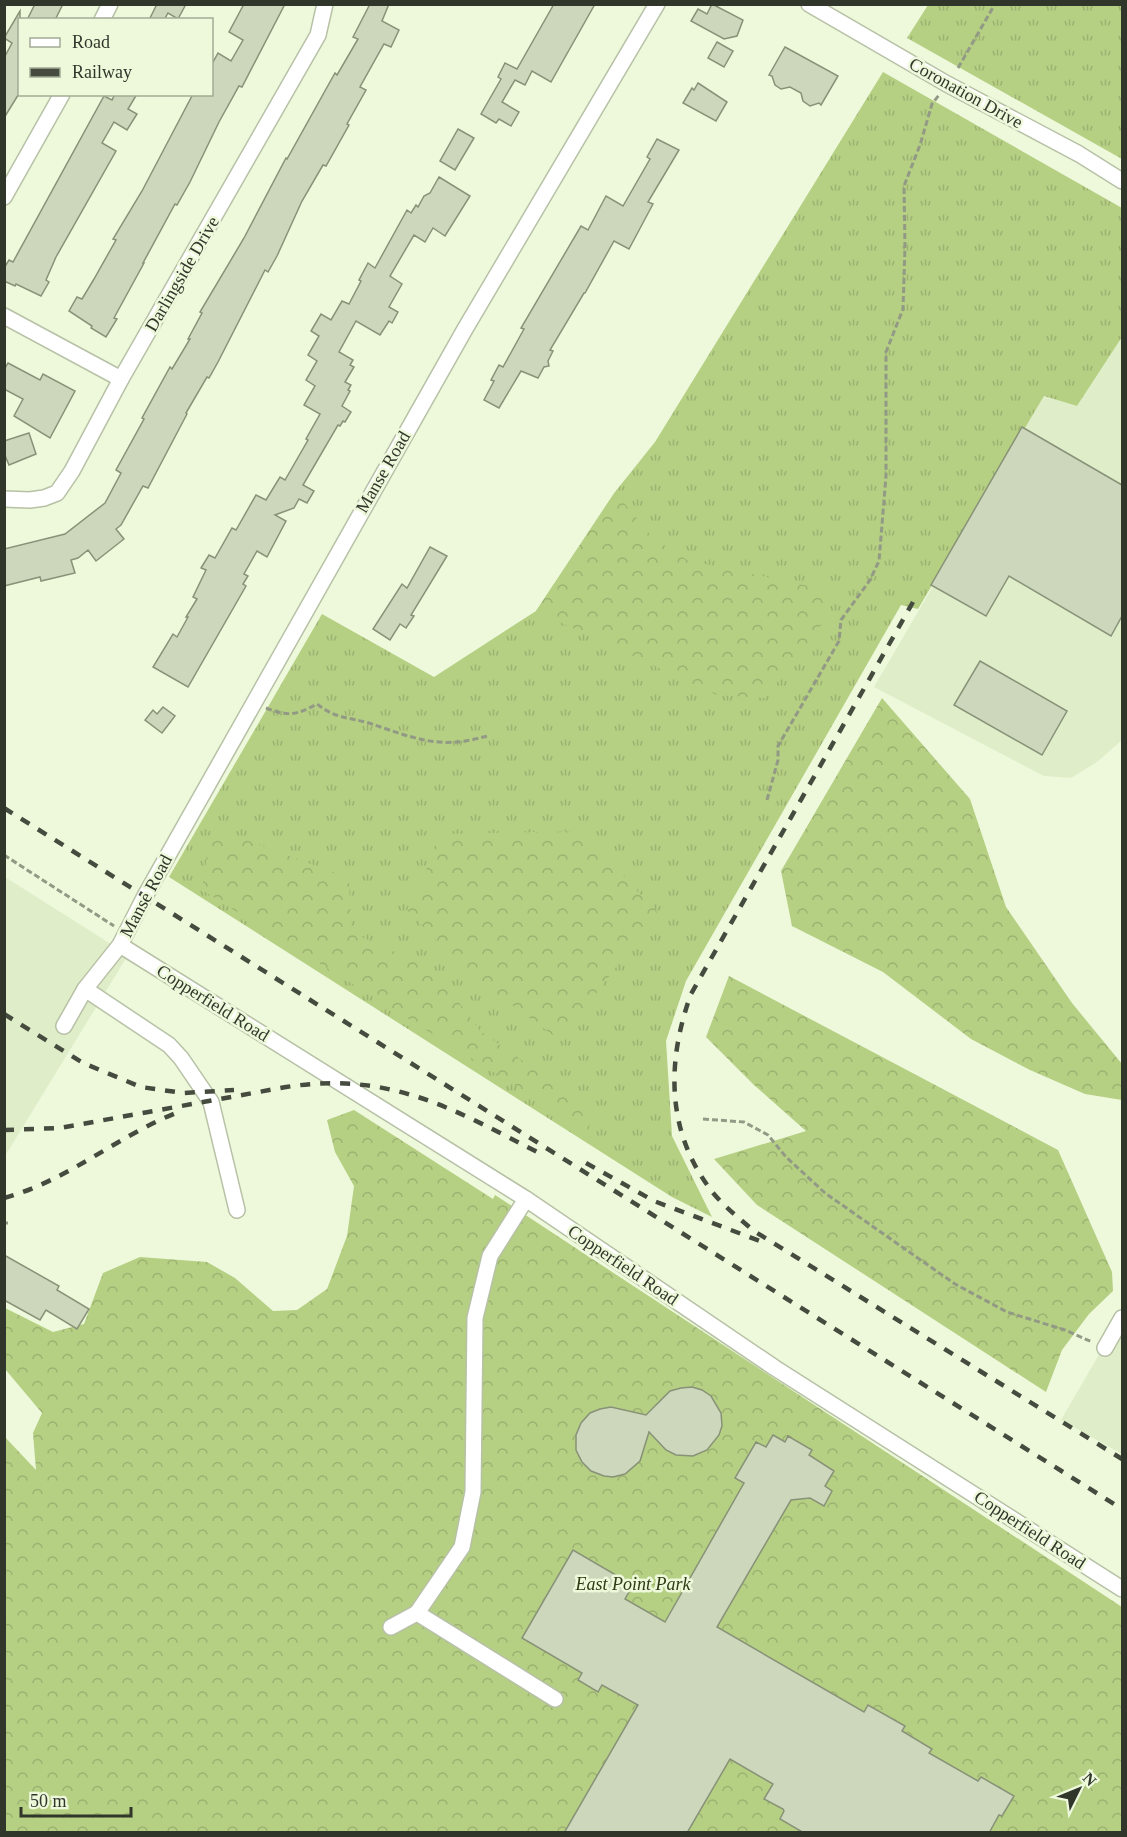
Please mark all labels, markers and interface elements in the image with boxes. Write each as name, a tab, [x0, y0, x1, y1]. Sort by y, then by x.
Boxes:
legend	[18, 18, 213, 96]
text: Road	[72, 32, 110, 52]
street label: Coronation Drive	[906, 54, 1026, 132]
text: Railway	[72, 62, 132, 82]
street label: Darlingside Drive	[141, 213, 223, 335]
street label: Manse Road	[352, 428, 414, 516]
street label: Manse Road	[116, 851, 176, 941]
street label: Copperfield Road	[153, 960, 273, 1046]
street label: Copperfield Road	[564, 1221, 682, 1309]
street label: Copperfield Road	[971, 1487, 1089, 1573]
park label: East Point Park	[575, 1574, 691, 1594]
north arrow	[1049, 1759, 1109, 1819]
text: N	[1079, 1769, 1100, 1789]
scale bar	[21, 1780, 130, 1818]
text: 50 m	[30, 1791, 67, 1811]

